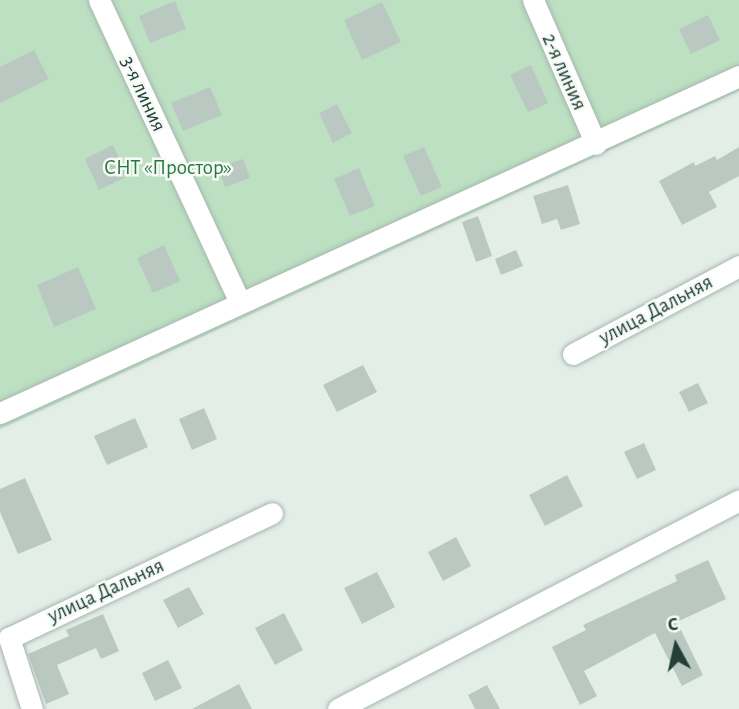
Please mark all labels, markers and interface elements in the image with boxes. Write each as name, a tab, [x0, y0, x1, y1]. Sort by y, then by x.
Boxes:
street label: 2-я линия	[536, 30, 592, 114]
street label: 3-я линия	[115, 52, 171, 136]
park label: СНТ «Простор»	[104, 155, 232, 181]
street label: улица Дальняя	[595, 269, 717, 351]
street label: улица Дальняя	[44, 553, 168, 629]
north arrow	[641, 611, 711, 681]
text: С	[666, 615, 680, 635]

